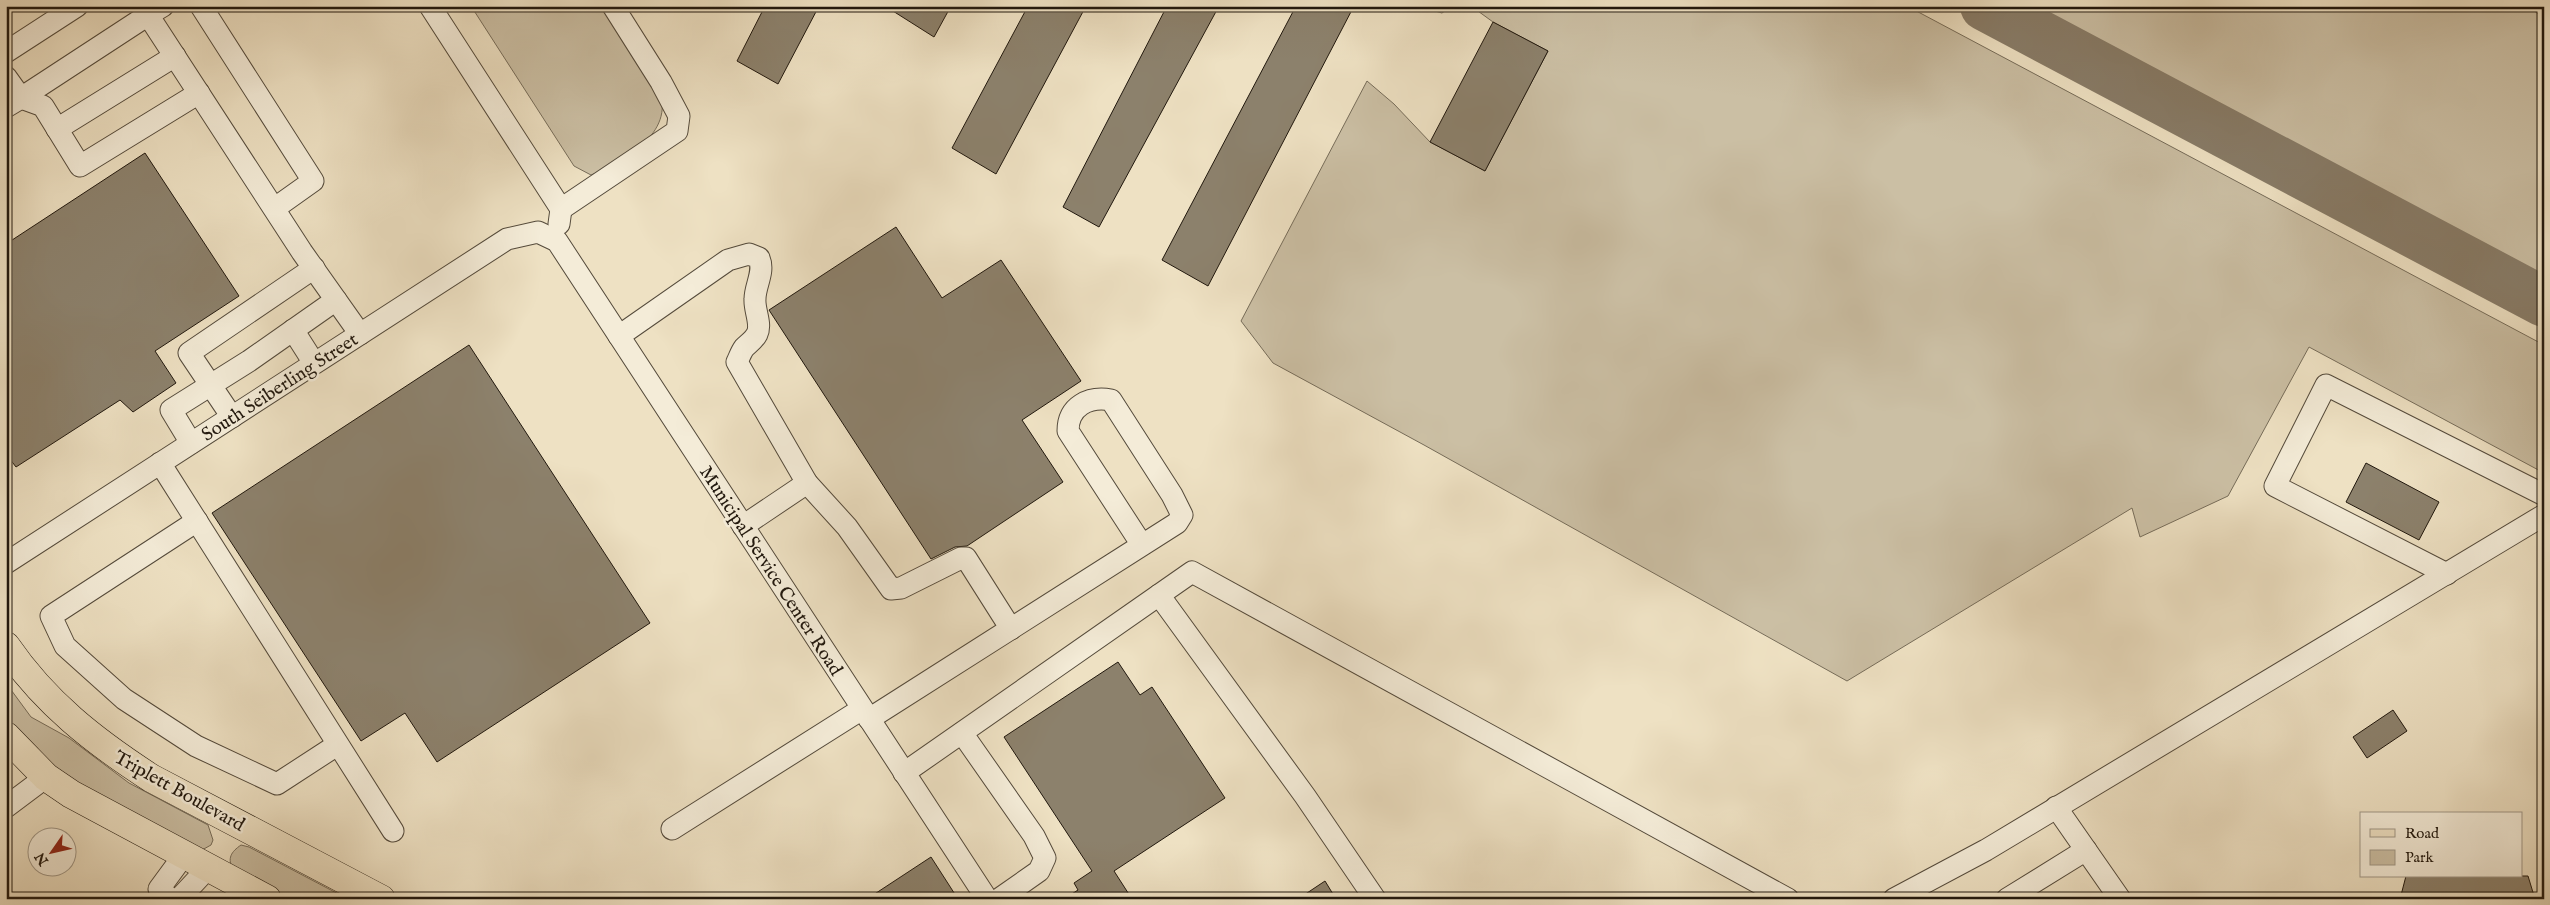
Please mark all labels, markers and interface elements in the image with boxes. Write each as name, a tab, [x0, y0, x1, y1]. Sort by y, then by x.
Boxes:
street label: South Seiberling Street	[197, 328, 363, 447]
street label: Municipal Service Center Road	[693, 462, 848, 681]
street label: Triplett Boulevard	[109, 746, 249, 838]
legend	[2360, 812, 2522, 878]
text: Road	[2405, 824, 2440, 843]
north arrow	[28, 828, 78, 878]
text: Park	[2405, 848, 2435, 867]
text: N	[31, 849, 53, 870]

